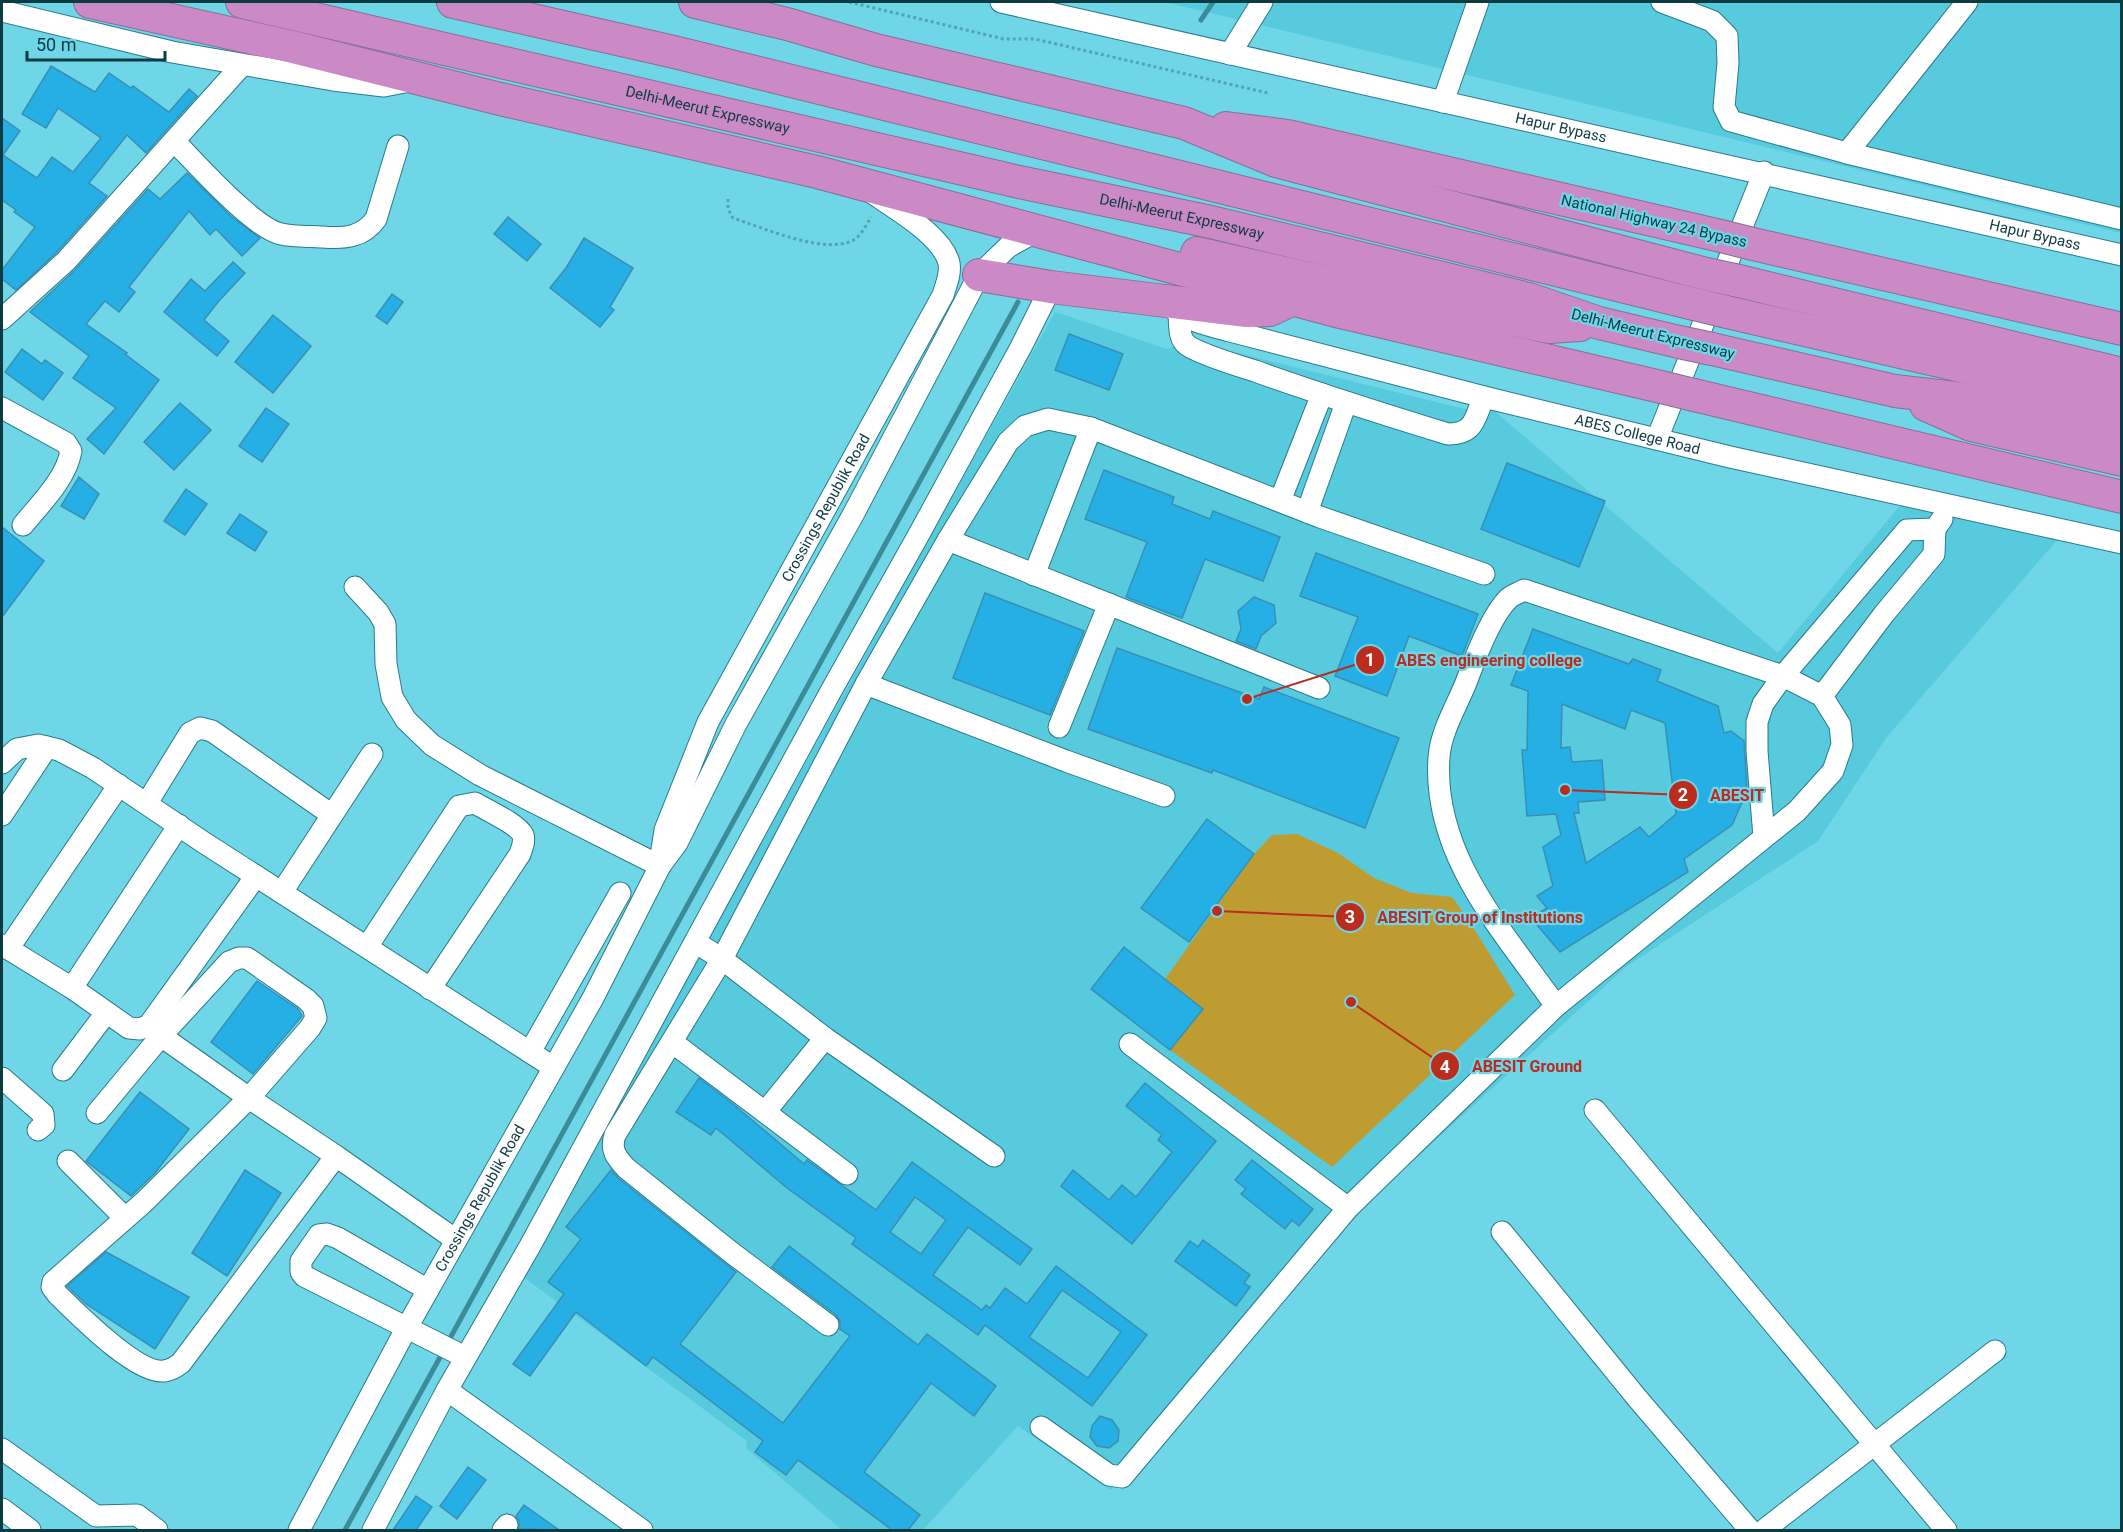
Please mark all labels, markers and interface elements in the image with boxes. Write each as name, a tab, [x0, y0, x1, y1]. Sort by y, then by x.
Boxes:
scale bar	[27, 24, 165, 62]
text: 50 m	[36, 34, 76, 55]
street label: Delhi-Meerut Expressway	[624, 82, 791, 138]
street label: Hapur Bypass	[1514, 109, 1608, 147]
street label: Delhi-Meerut Expressway	[1098, 190, 1266, 244]
street label: National Highway 24 Bypass	[1559, 191, 1749, 251]
street label: Hapur Bypass	[1988, 216, 2082, 254]
street label: Delhi-Meerut Expressway	[1569, 305, 1737, 363]
street label: ABES College Road	[1573, 410, 1702, 458]
street label: Crossings Republik Road	[778, 431, 874, 585]
callout: ABES engineering college	[1355, 643, 1594, 677]
text: 1	[1365, 649, 1375, 670]
text: ABES engineering college	[1396, 651, 1582, 670]
callout: ABESIT	[1668, 778, 1777, 812]
text: 2	[1678, 784, 1688, 805]
text: ABESIT	[1710, 786, 1764, 805]
callout: ABESIT Group of Institutions	[1335, 900, 1595, 934]
text: 3	[1345, 906, 1355, 927]
text: ABESIT Group of Institutions	[1377, 908, 1583, 927]
callout: ABESIT Ground	[1430, 1049, 1595, 1083]
text: 4	[1440, 1056, 1450, 1077]
text: ABESIT Ground	[1472, 1057, 1582, 1076]
street label: Crossings Republik Road	[431, 1121, 529, 1275]

